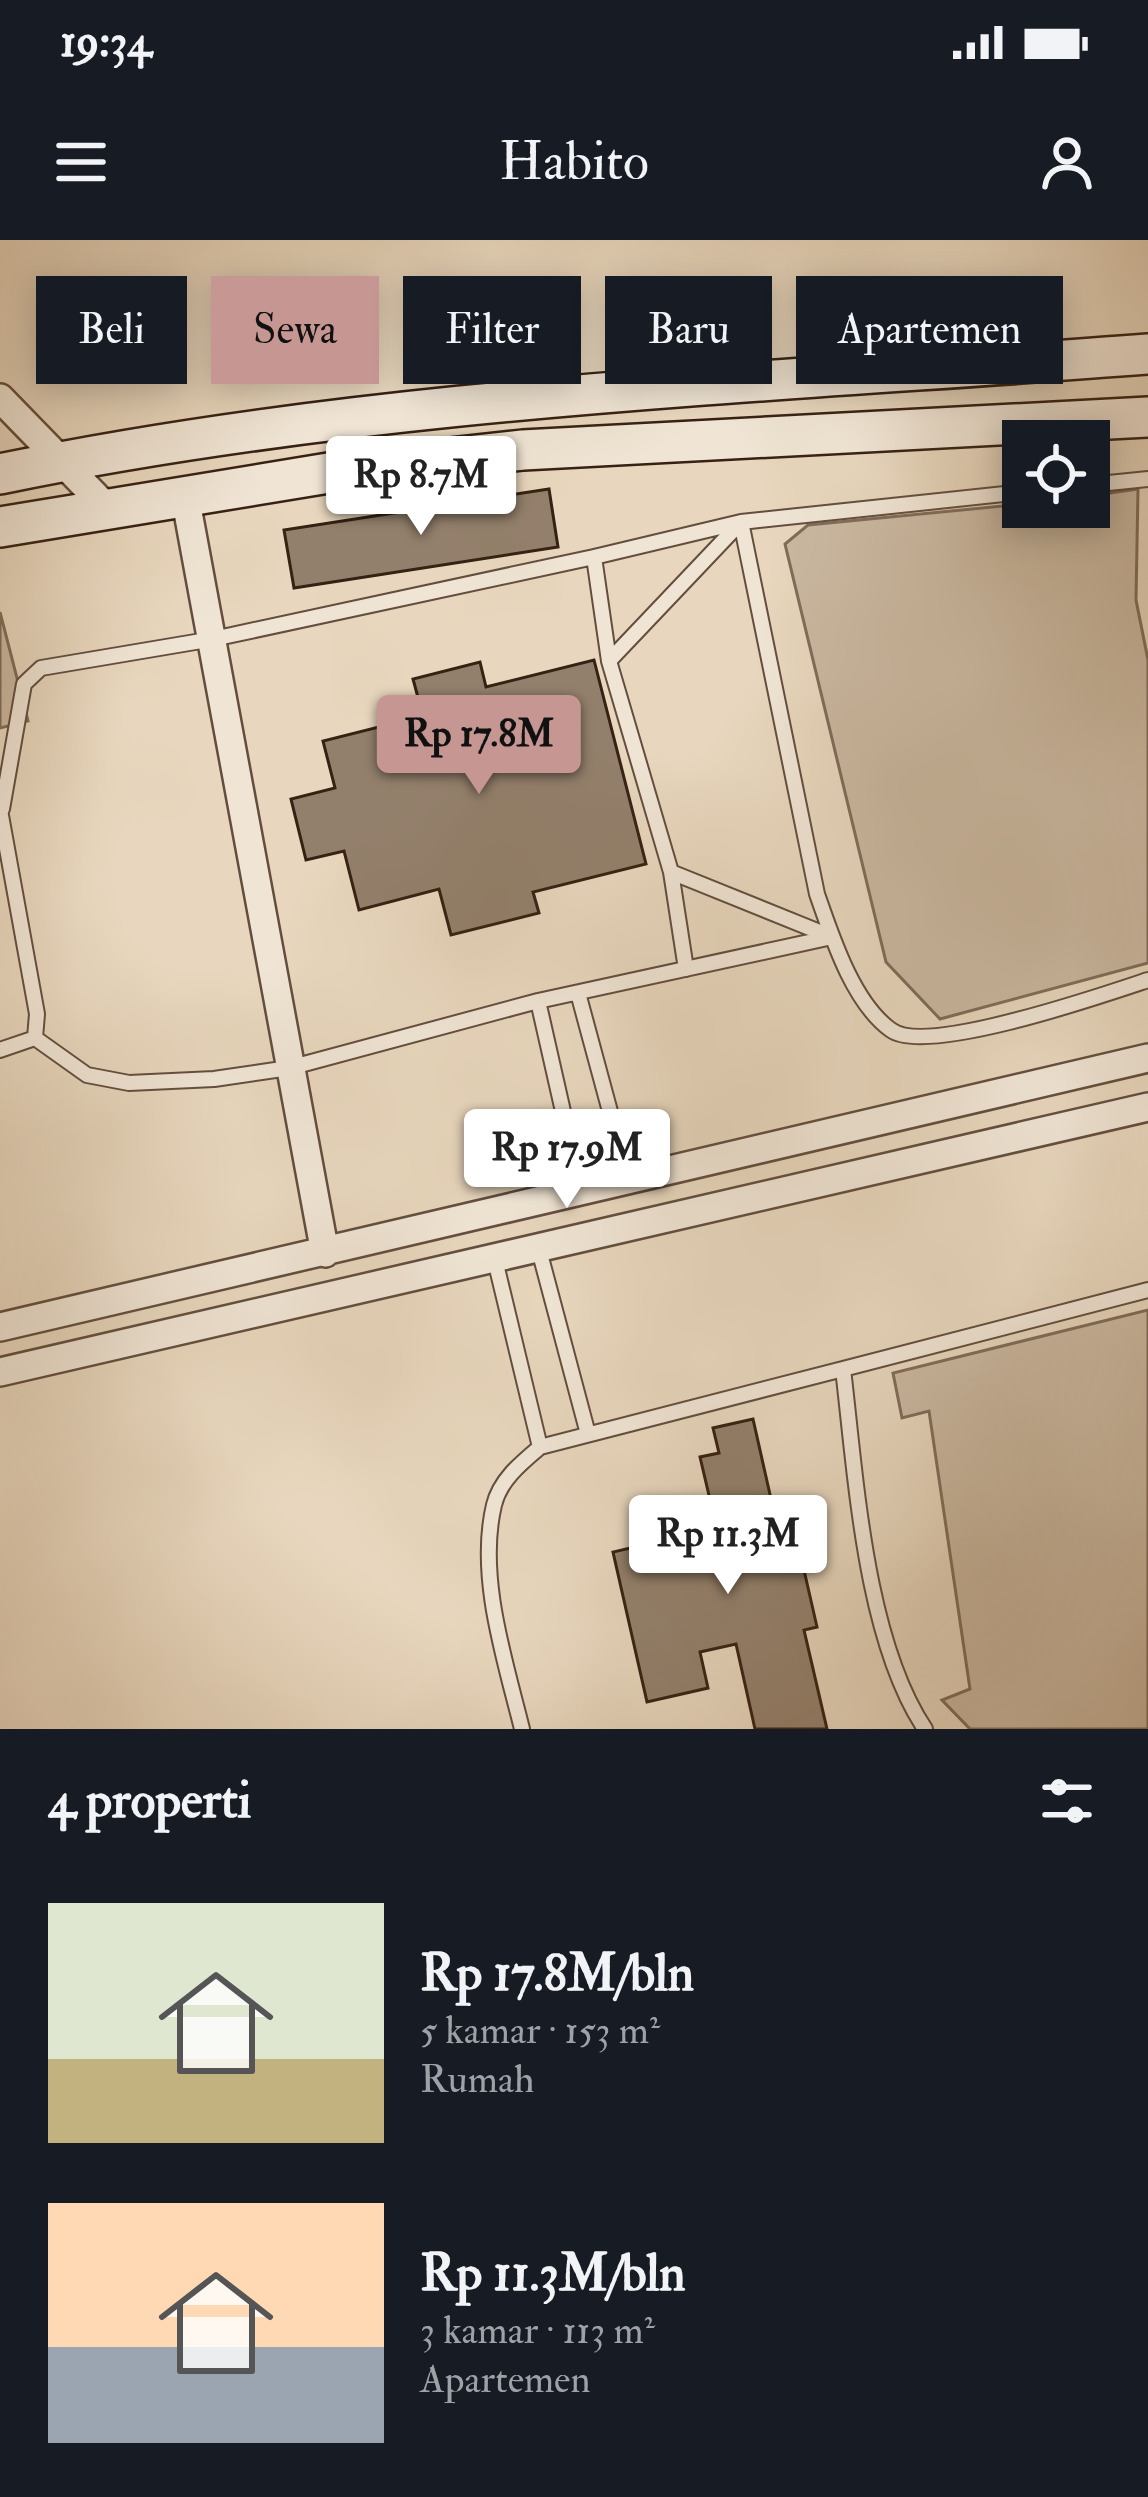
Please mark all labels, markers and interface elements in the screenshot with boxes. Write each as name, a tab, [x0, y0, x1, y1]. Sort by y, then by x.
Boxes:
text: 19:34	[60, 14, 151, 70]
text: Habito	[499, 128, 649, 196]
icon: menu	[48, 129, 114, 195]
icon: person	[1034, 129, 1100, 195]
chip: Beli	[36, 276, 187, 384]
chip: Sewa	[211, 276, 379, 384]
chip: Filter	[403, 276, 581, 384]
chip: Baru	[605, 276, 772, 384]
chip: Apartemen	[796, 276, 1063, 384]
map controls	[1002, 420, 1110, 528]
button: locate	[1002, 420, 1110, 528]
pin: Rp 8.7M	[310, 436, 532, 538]
text: Rp 8.7M	[353, 450, 489, 499]
pin: Rp 17.8M	[355, 695, 603, 797]
text: Rp 17.8M	[404, 709, 554, 758]
pin: Rp 17.9M	[443, 1109, 691, 1211]
text: Rp 17.9M	[491, 1123, 643, 1172]
pin: Rp 11.3M	[604, 1495, 852, 1597]
text: Rp 11.3M	[656, 1509, 800, 1558]
icon: filters	[1034, 1768, 1100, 1834]
text: 4 properti	[48, 1769, 251, 1833]
text: Rp 17.8M/bln	[420, 1942, 694, 2006]
icon: home	[144, 1951, 288, 2095]
text: 5 kamar · 153 m²	[420, 2006, 660, 2055]
text: Rumah	[420, 2055, 534, 2104]
text: Rp 11.3M/bln	[420, 2242, 686, 2306]
icon: home	[144, 2251, 288, 2395]
text: 3 kamar · 113 m²	[420, 2306, 655, 2355]
text: Apartemen	[420, 2355, 591, 2404]

